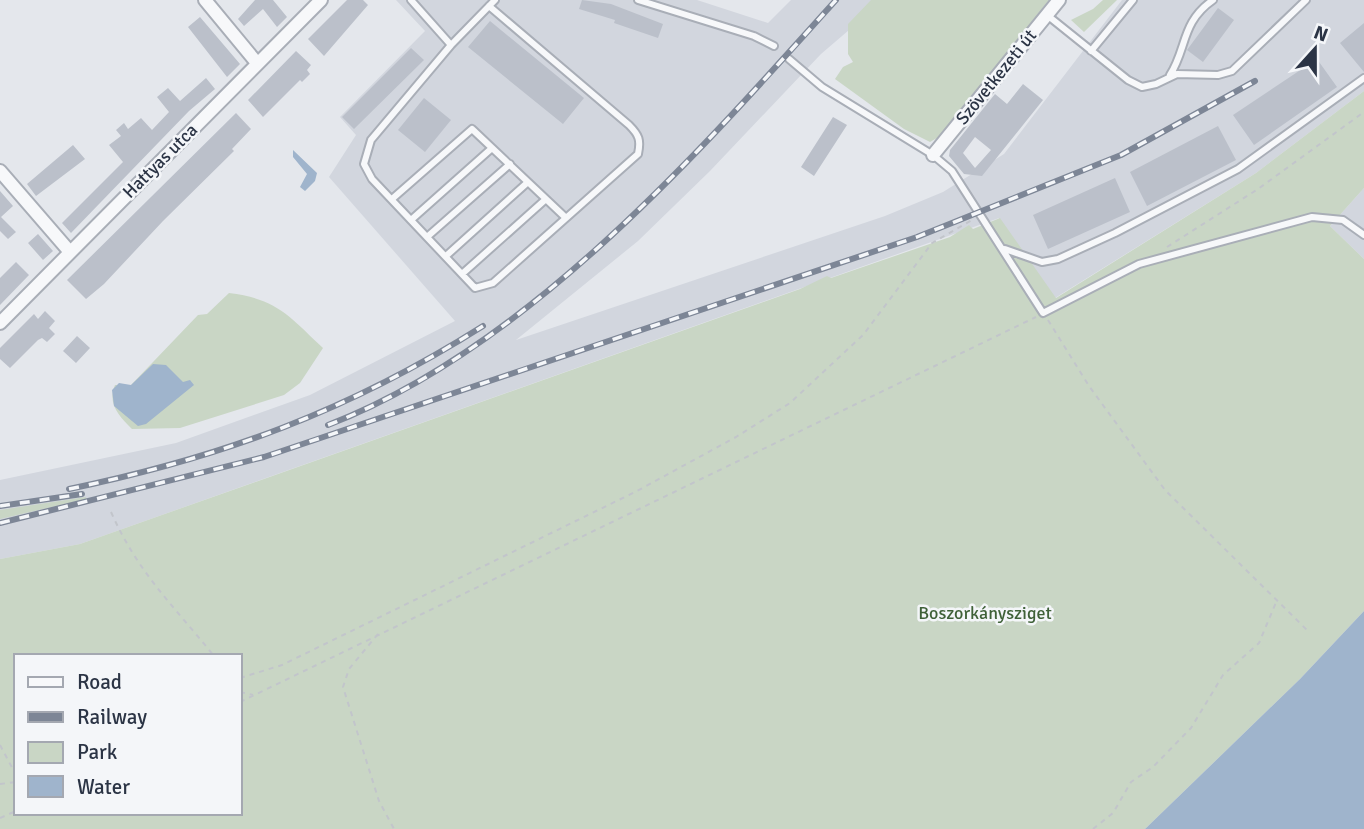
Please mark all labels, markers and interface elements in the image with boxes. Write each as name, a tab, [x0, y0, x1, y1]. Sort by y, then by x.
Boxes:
north arrow	[1280, 14, 1350, 84]
text: N	[1310, 20, 1331, 48]
street label: Szövetkezeti út	[951, 25, 1041, 129]
street label: Hattyas utca	[118, 119, 202, 203]
park label: Boszorkánysziget	[918, 602, 1052, 624]
legend	[14, 654, 242, 815]
text: Road	[77, 669, 122, 695]
text: Railway	[77, 704, 147, 730]
text: Park	[77, 739, 118, 765]
text: Water	[77, 774, 130, 800]

